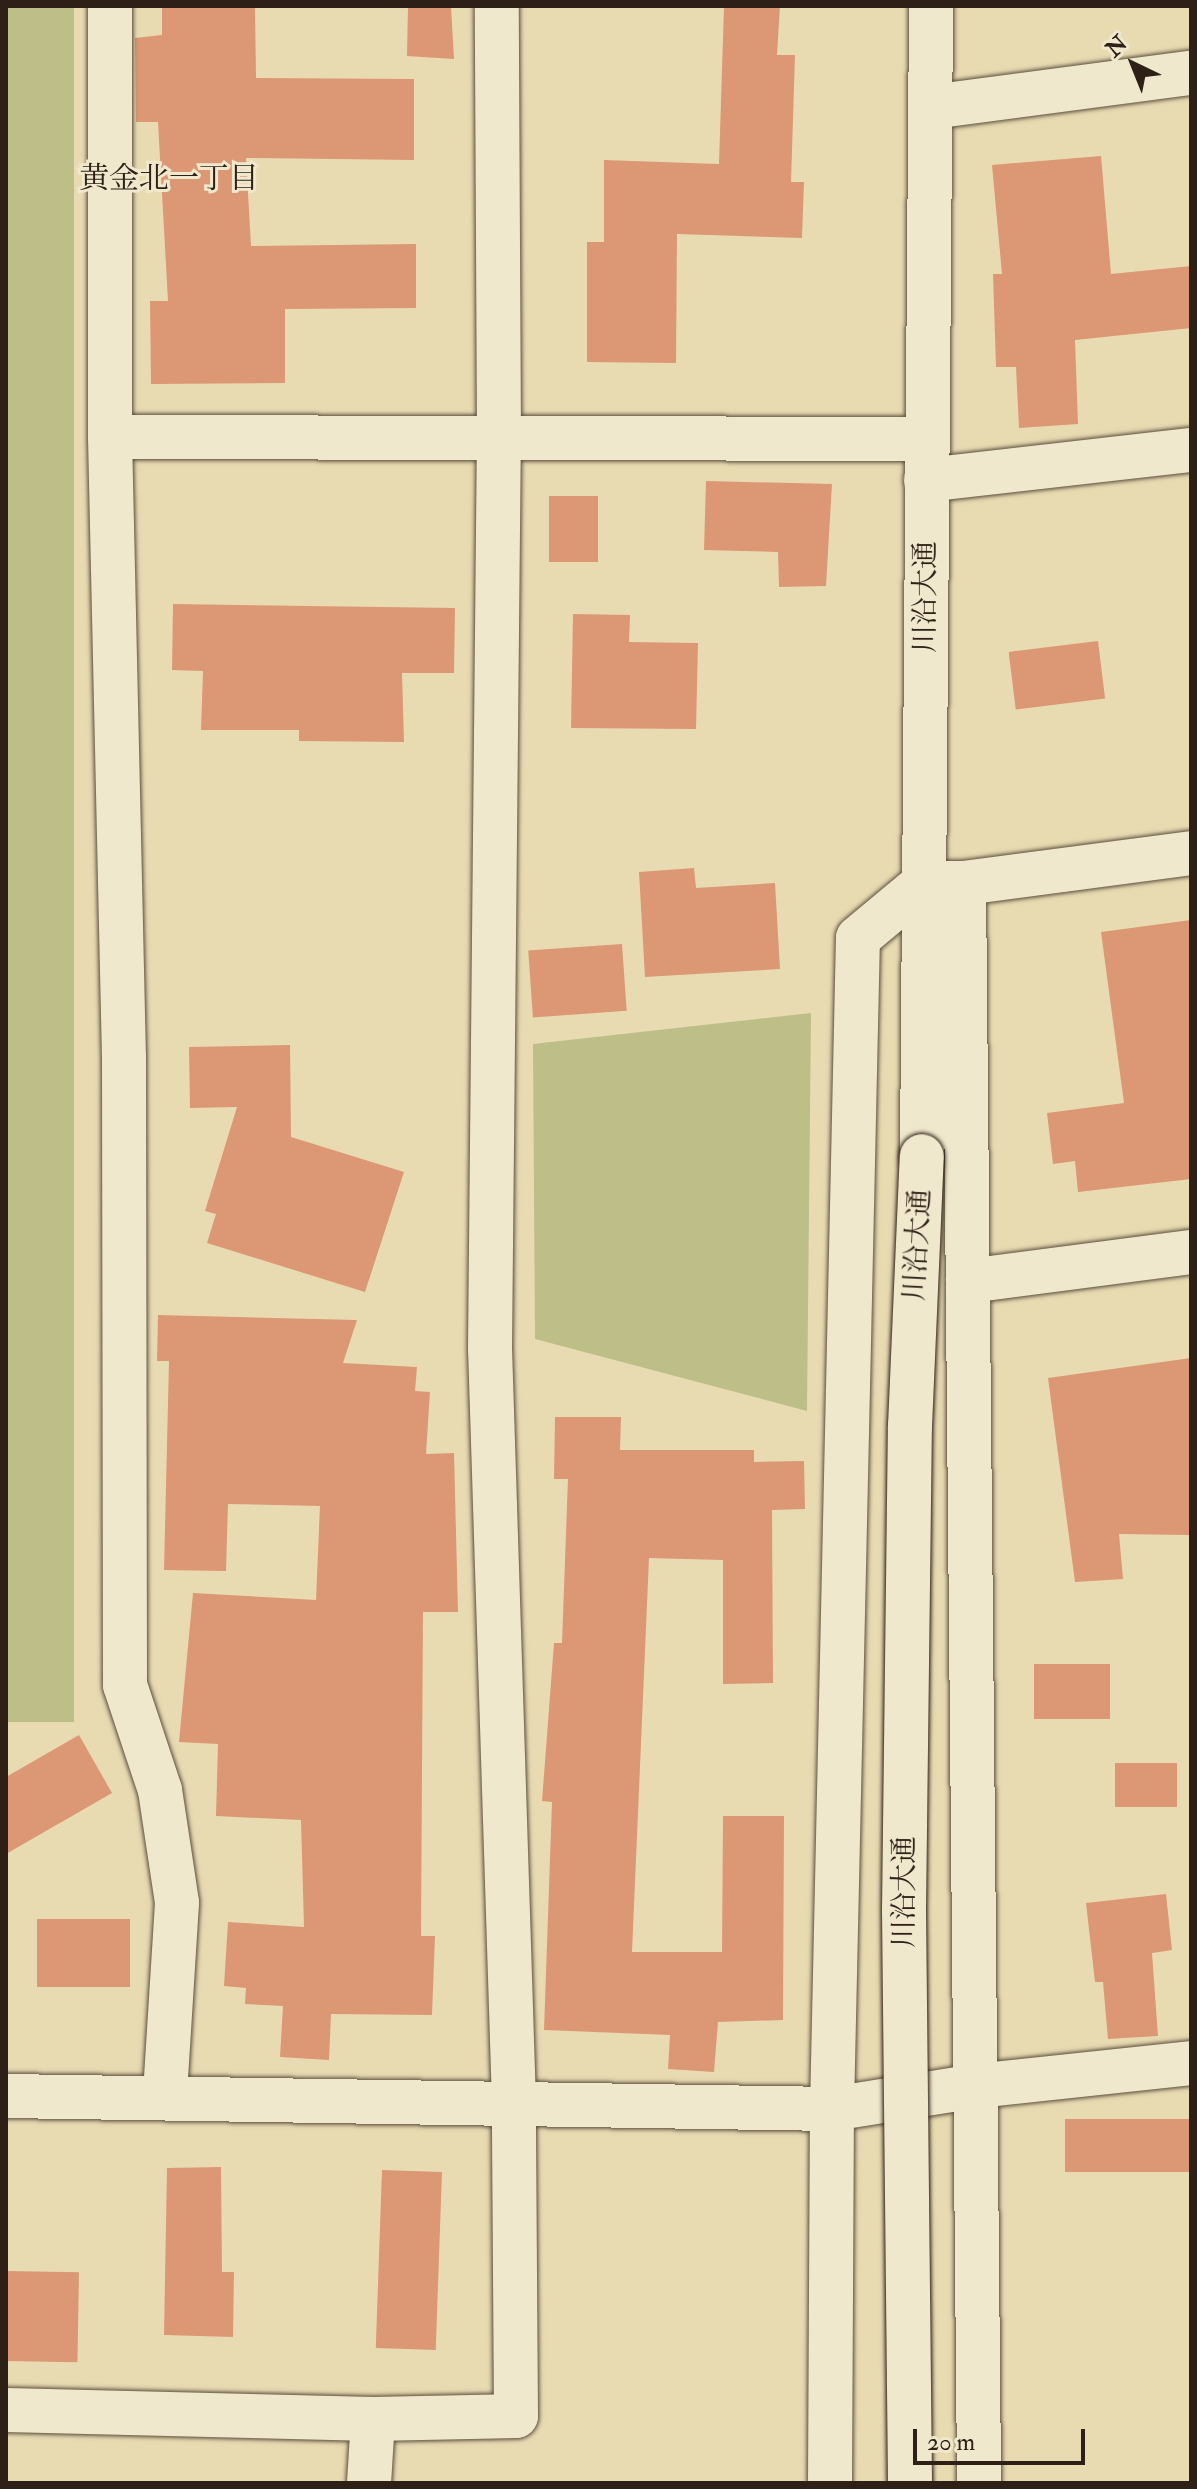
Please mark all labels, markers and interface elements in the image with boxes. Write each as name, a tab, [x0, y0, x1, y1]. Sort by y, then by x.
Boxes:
north arrow	[1093, 24, 1173, 104]
text: N	[1100, 29, 1133, 63]
district label: 黄金北一丁目	[79, 161, 259, 197]
street label: 川沿大通	[909, 541, 943, 653]
street label: 川沿大通	[898, 1188, 938, 1302]
street label: 川沿大通	[888, 1836, 922, 1948]
scale bar	[917, 2413, 1089, 2463]
text: 20 m	[927, 2427, 975, 2458]

